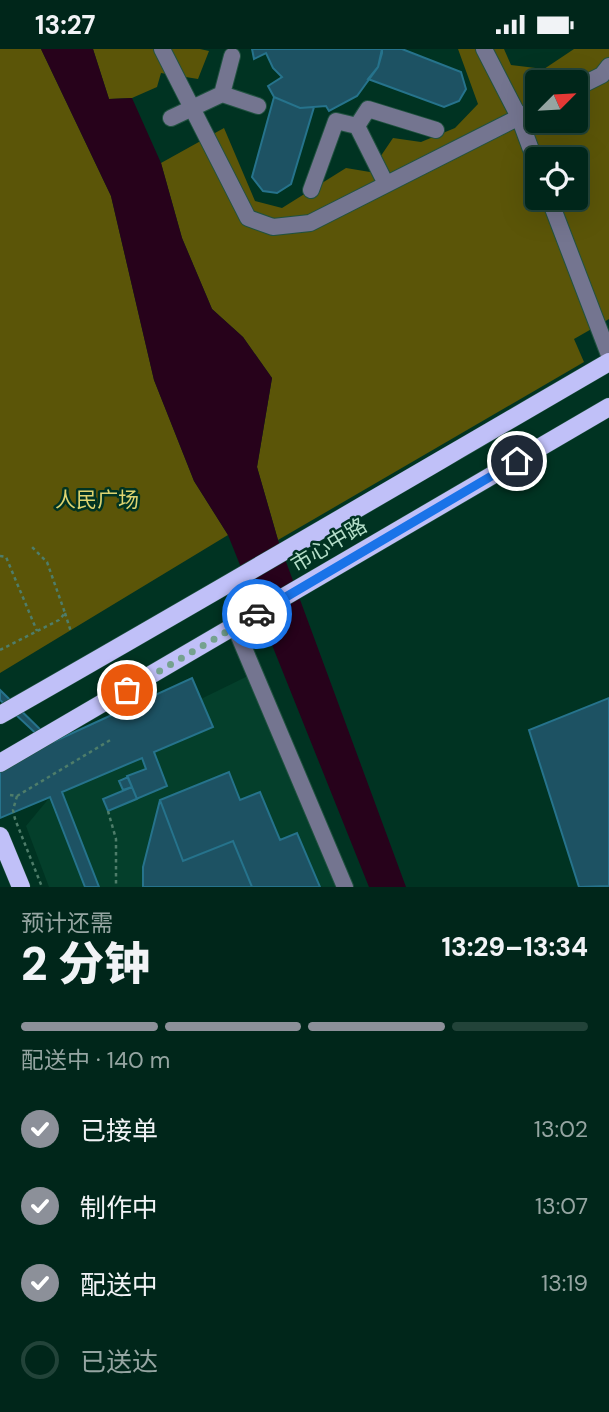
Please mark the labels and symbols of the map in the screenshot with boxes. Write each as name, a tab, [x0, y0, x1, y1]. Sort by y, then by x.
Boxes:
north arrow	[525, 70, 588, 133]
pin	[487, 431, 547, 491]
park label: 人民广场	[55, 486, 139, 514]
street label: 市心中路	[286, 511, 372, 579]
courier	[222, 579, 292, 649]
pin	[97, 660, 157, 720]

